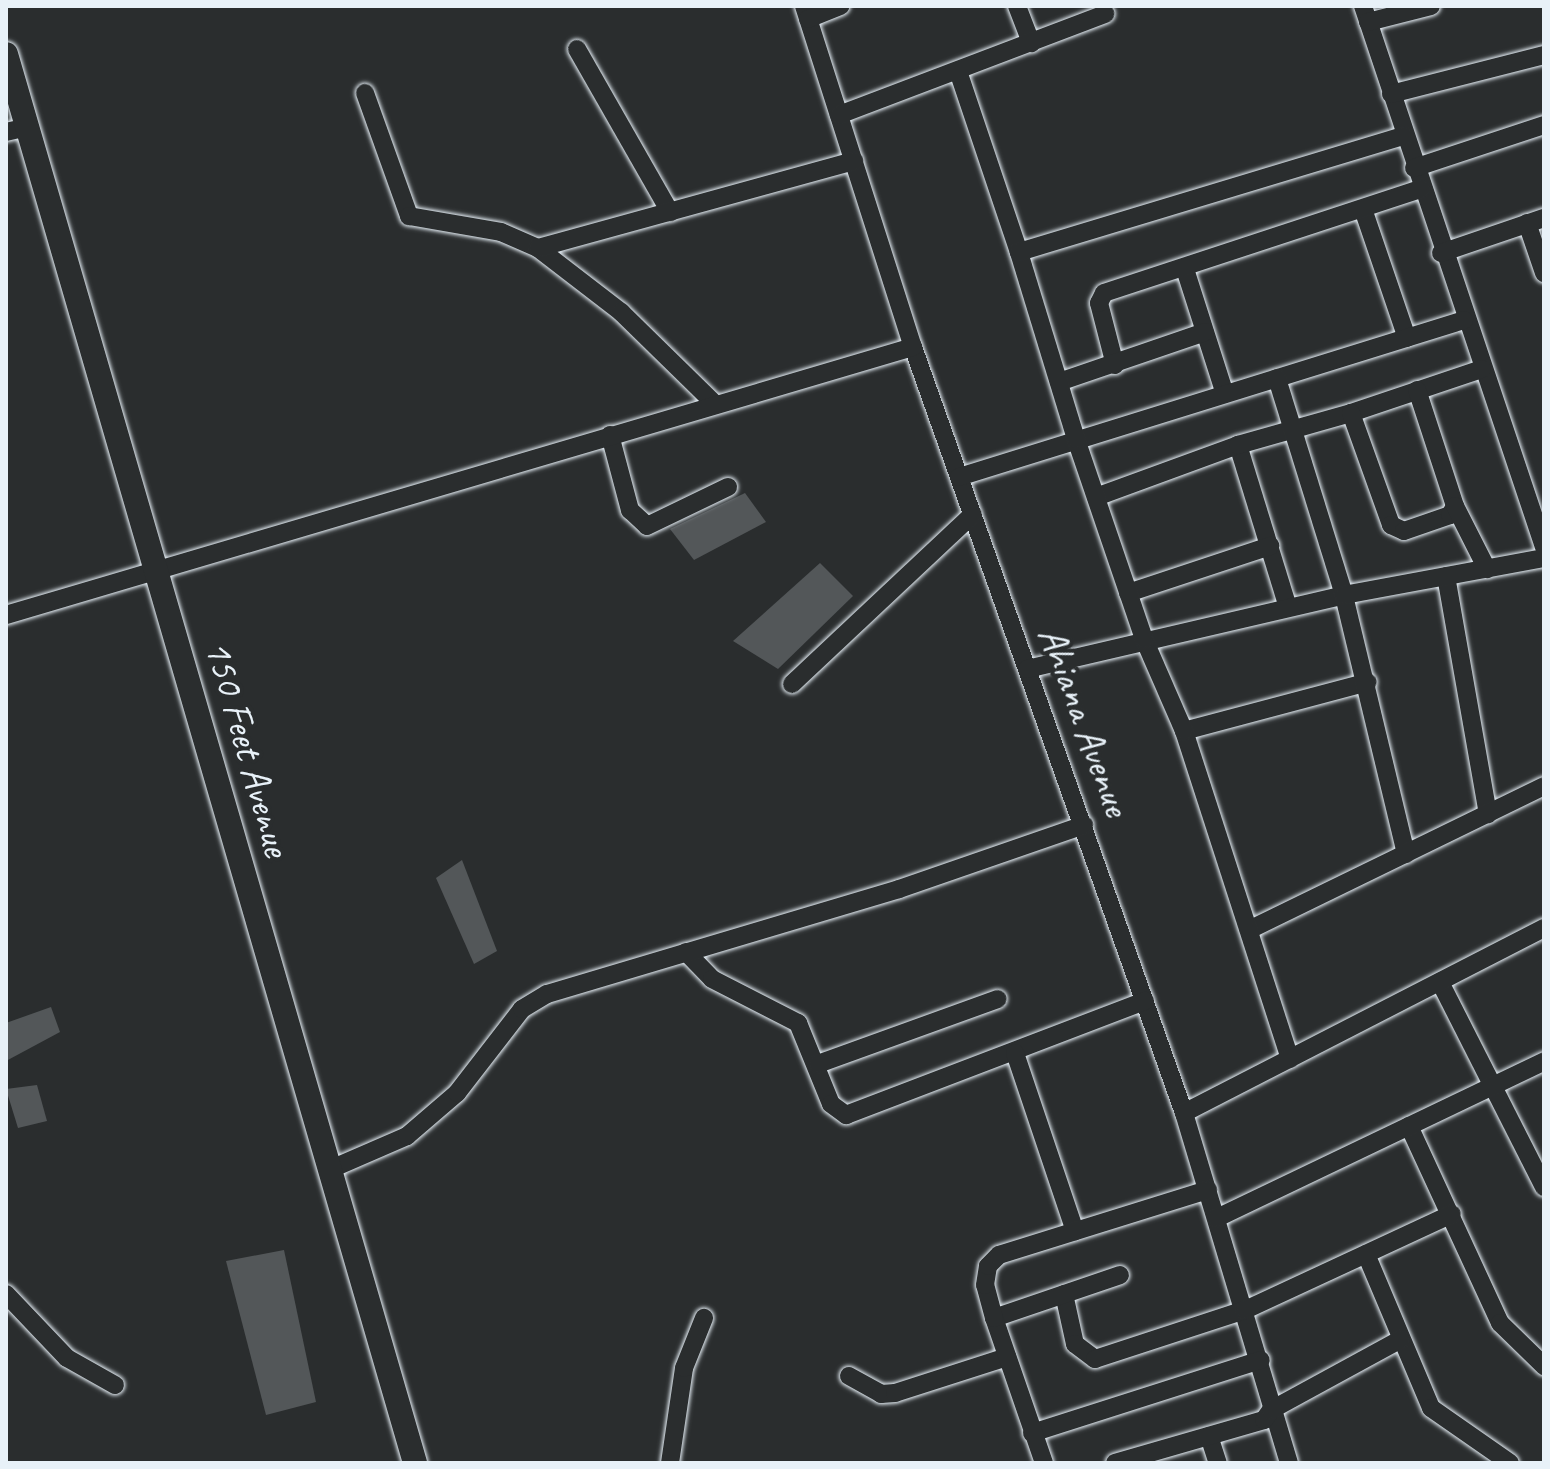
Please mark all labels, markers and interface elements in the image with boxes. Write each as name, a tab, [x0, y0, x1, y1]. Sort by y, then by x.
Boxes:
street label: Ahiana Avenue	[1029, 620, 1141, 822]
street label: 150 Feet Avenue	[194, 635, 302, 861]

